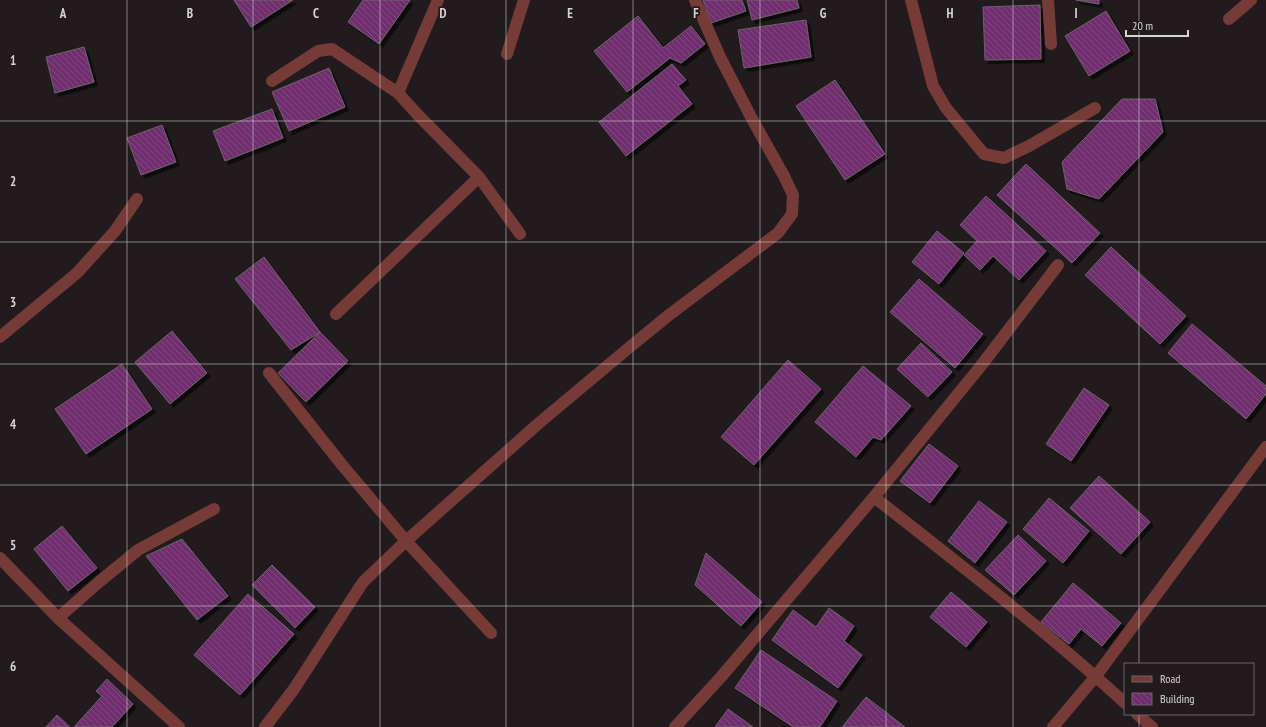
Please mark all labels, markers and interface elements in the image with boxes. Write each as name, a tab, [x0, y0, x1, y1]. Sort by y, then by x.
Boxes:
text: A	[59, 5, 67, 22]
text: B	[187, 5, 193, 22]
text: C	[313, 5, 319, 22]
text: D	[440, 5, 447, 22]
text: E	[567, 5, 573, 22]
text: F	[693, 5, 699, 22]
text: G	[820, 5, 827, 22]
text: H	[947, 5, 954, 22]
text: I	[1074, 5, 1078, 22]
scale bar	[1126, 12, 1188, 38]
text: 20 m	[1132, 18, 1153, 33]
text: 1	[10, 52, 16, 69]
text: 2	[10, 173, 16, 190]
text: 3	[10, 294, 16, 311]
text: 4	[10, 416, 17, 433]
text: 5	[10, 537, 16, 554]
text: 6	[10, 658, 16, 675]
legend	[1124, 663, 1254, 715]
text: Road	[1160, 671, 1180, 686]
text: Building	[1160, 691, 1195, 706]

